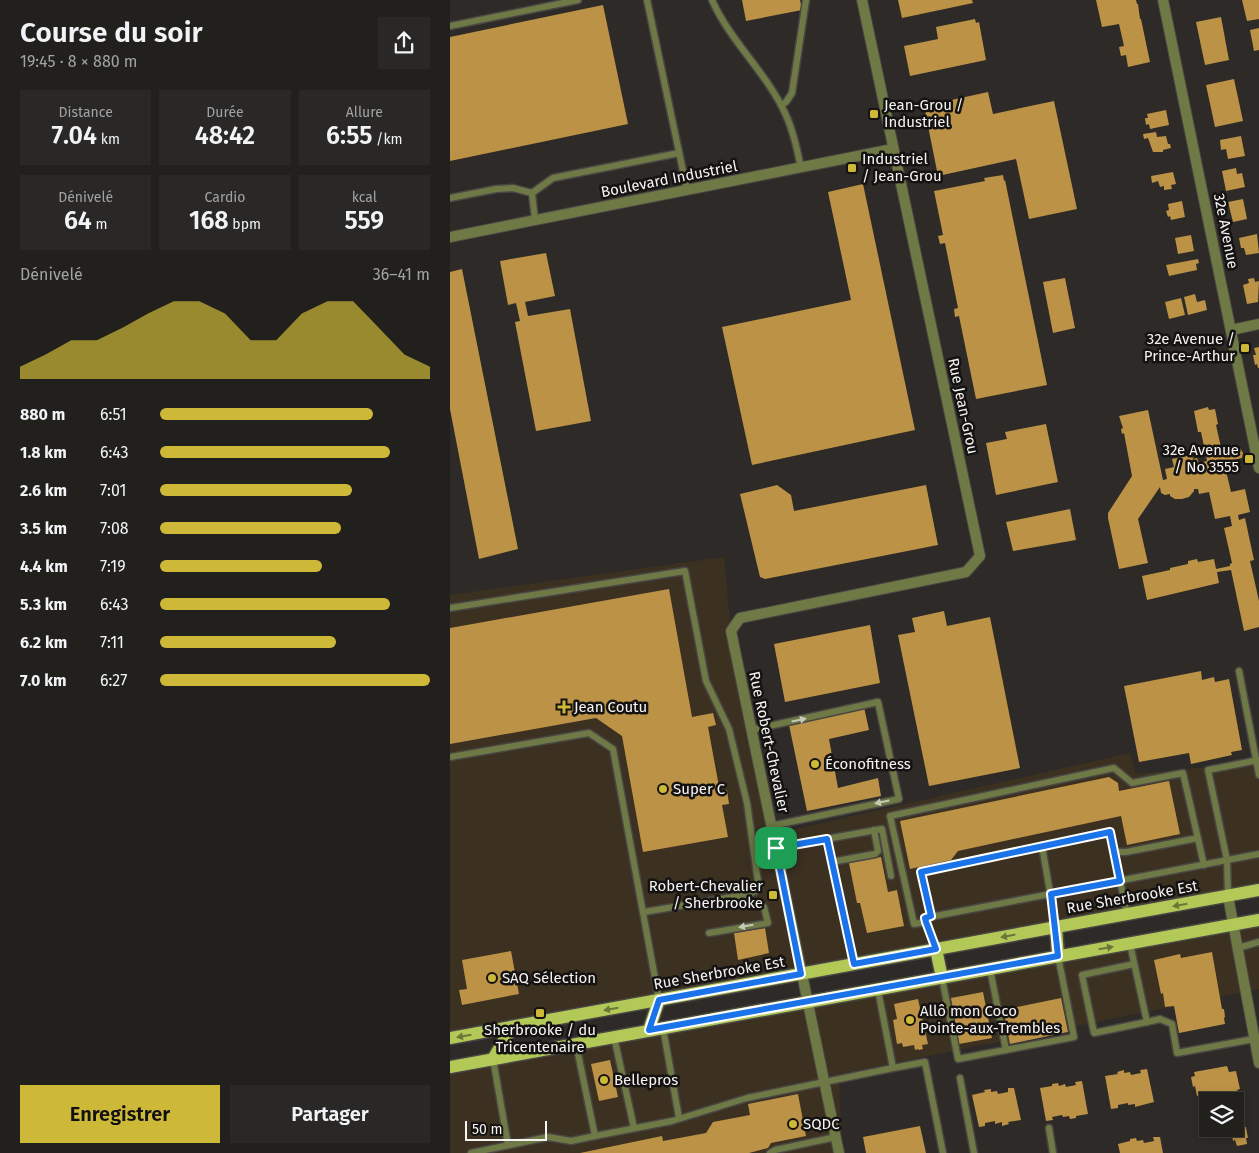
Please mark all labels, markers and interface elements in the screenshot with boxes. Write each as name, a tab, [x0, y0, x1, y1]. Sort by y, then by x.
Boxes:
text: Course du soir	[20, 16, 203, 49]
button: share	[378, 17, 430, 69]
text: 19:45 · 8 × 880 m	[20, 52, 138, 71]
place label: Jean-Grou / Industriel	[884, 96, 964, 131]
text: Distance	[59, 104, 113, 121]
text: Durée	[206, 104, 244, 121]
text: Allure	[346, 104, 383, 121]
marker: Jean-Grou / Industriel	[868, 108, 880, 120]
text: 7.04	[51, 121, 97, 151]
text: 48:42	[195, 121, 255, 151]
text: 6:55	[326, 121, 372, 151]
text: km	[97, 131, 120, 148]
text: /km	[372, 131, 403, 148]
place label: Industriel / Jean-Grou	[862, 150, 942, 185]
street label: Boulevard Industriel	[599, 157, 739, 201]
marker: Industriel / Jean-Grou	[846, 162, 858, 174]
text: Dénivelé	[58, 189, 113, 206]
text: Cardio	[205, 189, 245, 206]
text: kcal	[352, 189, 377, 206]
street label: 32e Avenue	[1210, 192, 1242, 270]
text: 64	[64, 206, 92, 236]
text: 168	[189, 206, 229, 236]
text: 559	[344, 206, 384, 236]
text: m	[92, 216, 107, 233]
text: bpm	[229, 216, 261, 233]
text: Dénivelé	[20, 265, 83, 284]
text: 36–41 m	[373, 265, 430, 284]
place label: 32e Avenue / Prince-Arthur	[1144, 330, 1235, 365]
marker: 32e Avenue / Prince-Arthur	[1239, 342, 1251, 354]
street label: Rue Jean-Grou	[944, 356, 982, 456]
text: 880 m	[20, 405, 65, 424]
text: 6:51	[100, 405, 127, 424]
place label: 32e Avenue / No 3555	[1163, 441, 1239, 476]
text: 1.8 km	[20, 443, 67, 462]
text: 6:43	[100, 443, 129, 462]
marker: 32e Avenue / No 3555	[1243, 453, 1255, 465]
text: 2.6 km	[20, 481, 67, 500]
text: 7:01	[100, 481, 126, 500]
text: 3.5 km	[20, 519, 67, 538]
text: 7:08	[100, 519, 129, 538]
text: 4.4 km	[20, 557, 68, 576]
text: 7:19	[100, 557, 126, 576]
text: 5.3 km	[20, 595, 67, 614]
text: 6:43	[100, 595, 129, 614]
text: 6.2 km	[20, 633, 67, 652]
text: 7:11	[100, 633, 124, 652]
street label: Rue Robert-Chevalier	[745, 670, 793, 815]
text: 7.0 km	[20, 671, 67, 690]
text: 6:27	[100, 671, 127, 690]
place label: Jean Coutu	[574, 698, 647, 716]
marker: Jean Coutu	[558, 701, 570, 713]
one-way arrow	[791, 715, 807, 723]
place label: Éconofitness	[825, 755, 911, 773]
marker: Éconofitness	[809, 758, 821, 770]
place label: Super C	[673, 780, 726, 798]
marker: Super C	[657, 783, 669, 795]
one-way arrow	[874, 799, 890, 807]
pin	[755, 827, 797, 869]
icon: arrive	[762, 834, 790, 862]
place label: Robert-Chevalier / Sherbrooke	[649, 877, 763, 912]
street label: Rue Sherbrooke Est	[1065, 877, 1199, 917]
marker: Robert-Chevalier / Sherbrooke	[767, 889, 779, 901]
one-way arrow	[1171, 901, 1187, 909]
one-way arrow	[738, 923, 754, 931]
one-way arrow	[1000, 932, 1015, 940]
one-way arrow	[1099, 943, 1115, 951]
street label: Rue Sherbrooke Est	[652, 953, 786, 993]
place label: SAQ Sélection	[502, 969, 596, 987]
marker: SAQ Sélection	[486, 972, 498, 984]
place label: Allô mon Coco Pointe-aux-Trembles	[920, 1002, 1060, 1037]
one-way arrow	[603, 1005, 619, 1013]
marker: Sherbrooke / du Tricentenaire	[534, 1007, 546, 1019]
marker: Allô mon Coco Pointe-aux-Trembles	[904, 1014, 916, 1026]
place label: Sherbrooke / du Tricentenaire	[484, 1021, 596, 1056]
one-way arrow	[455, 1032, 471, 1040]
place label: Bellepros	[614, 1071, 678, 1089]
marker: Bellepros	[598, 1074, 610, 1086]
button: Enregistrer	[20, 1085, 220, 1143]
button: Partager	[230, 1085, 430, 1143]
map controls	[1199, 1092, 1244, 1137]
button: layers	[1199, 1092, 1244, 1137]
place label: SQDC	[803, 1115, 840, 1133]
scale bar	[465, 1118, 548, 1141]
marker: SQDC	[787, 1118, 799, 1130]
text: 50 m	[472, 1121, 503, 1138]

